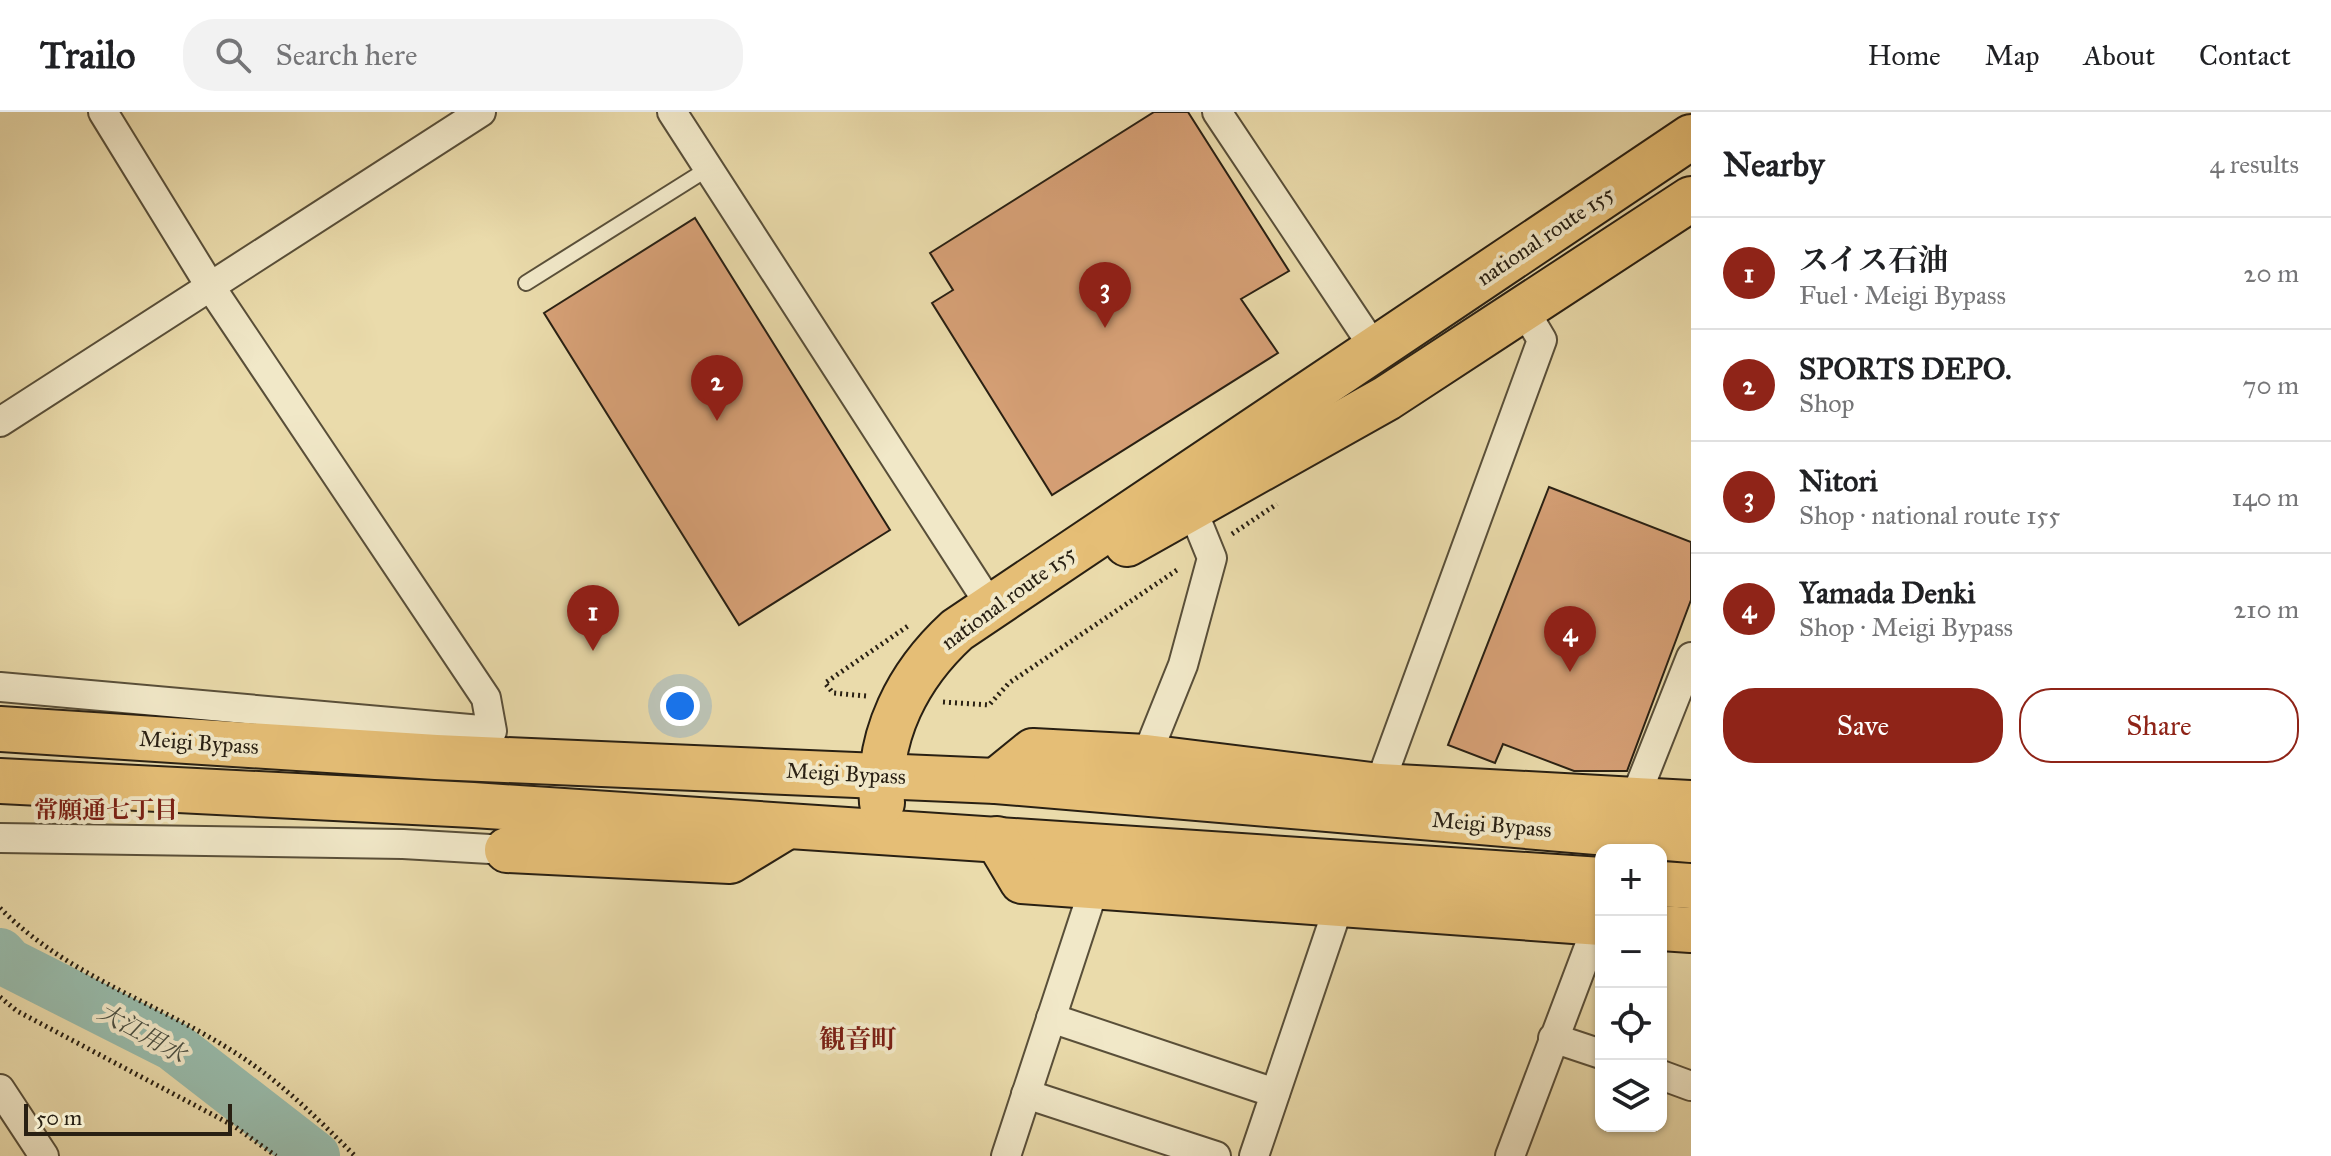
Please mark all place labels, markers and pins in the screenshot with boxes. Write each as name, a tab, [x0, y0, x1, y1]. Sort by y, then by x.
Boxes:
pin: 3	[1079, 262, 1131, 328]
pin: 2	[691, 355, 743, 421]
pin: 1	[567, 585, 619, 651]
pin: 4	[1544, 606, 1596, 672]

